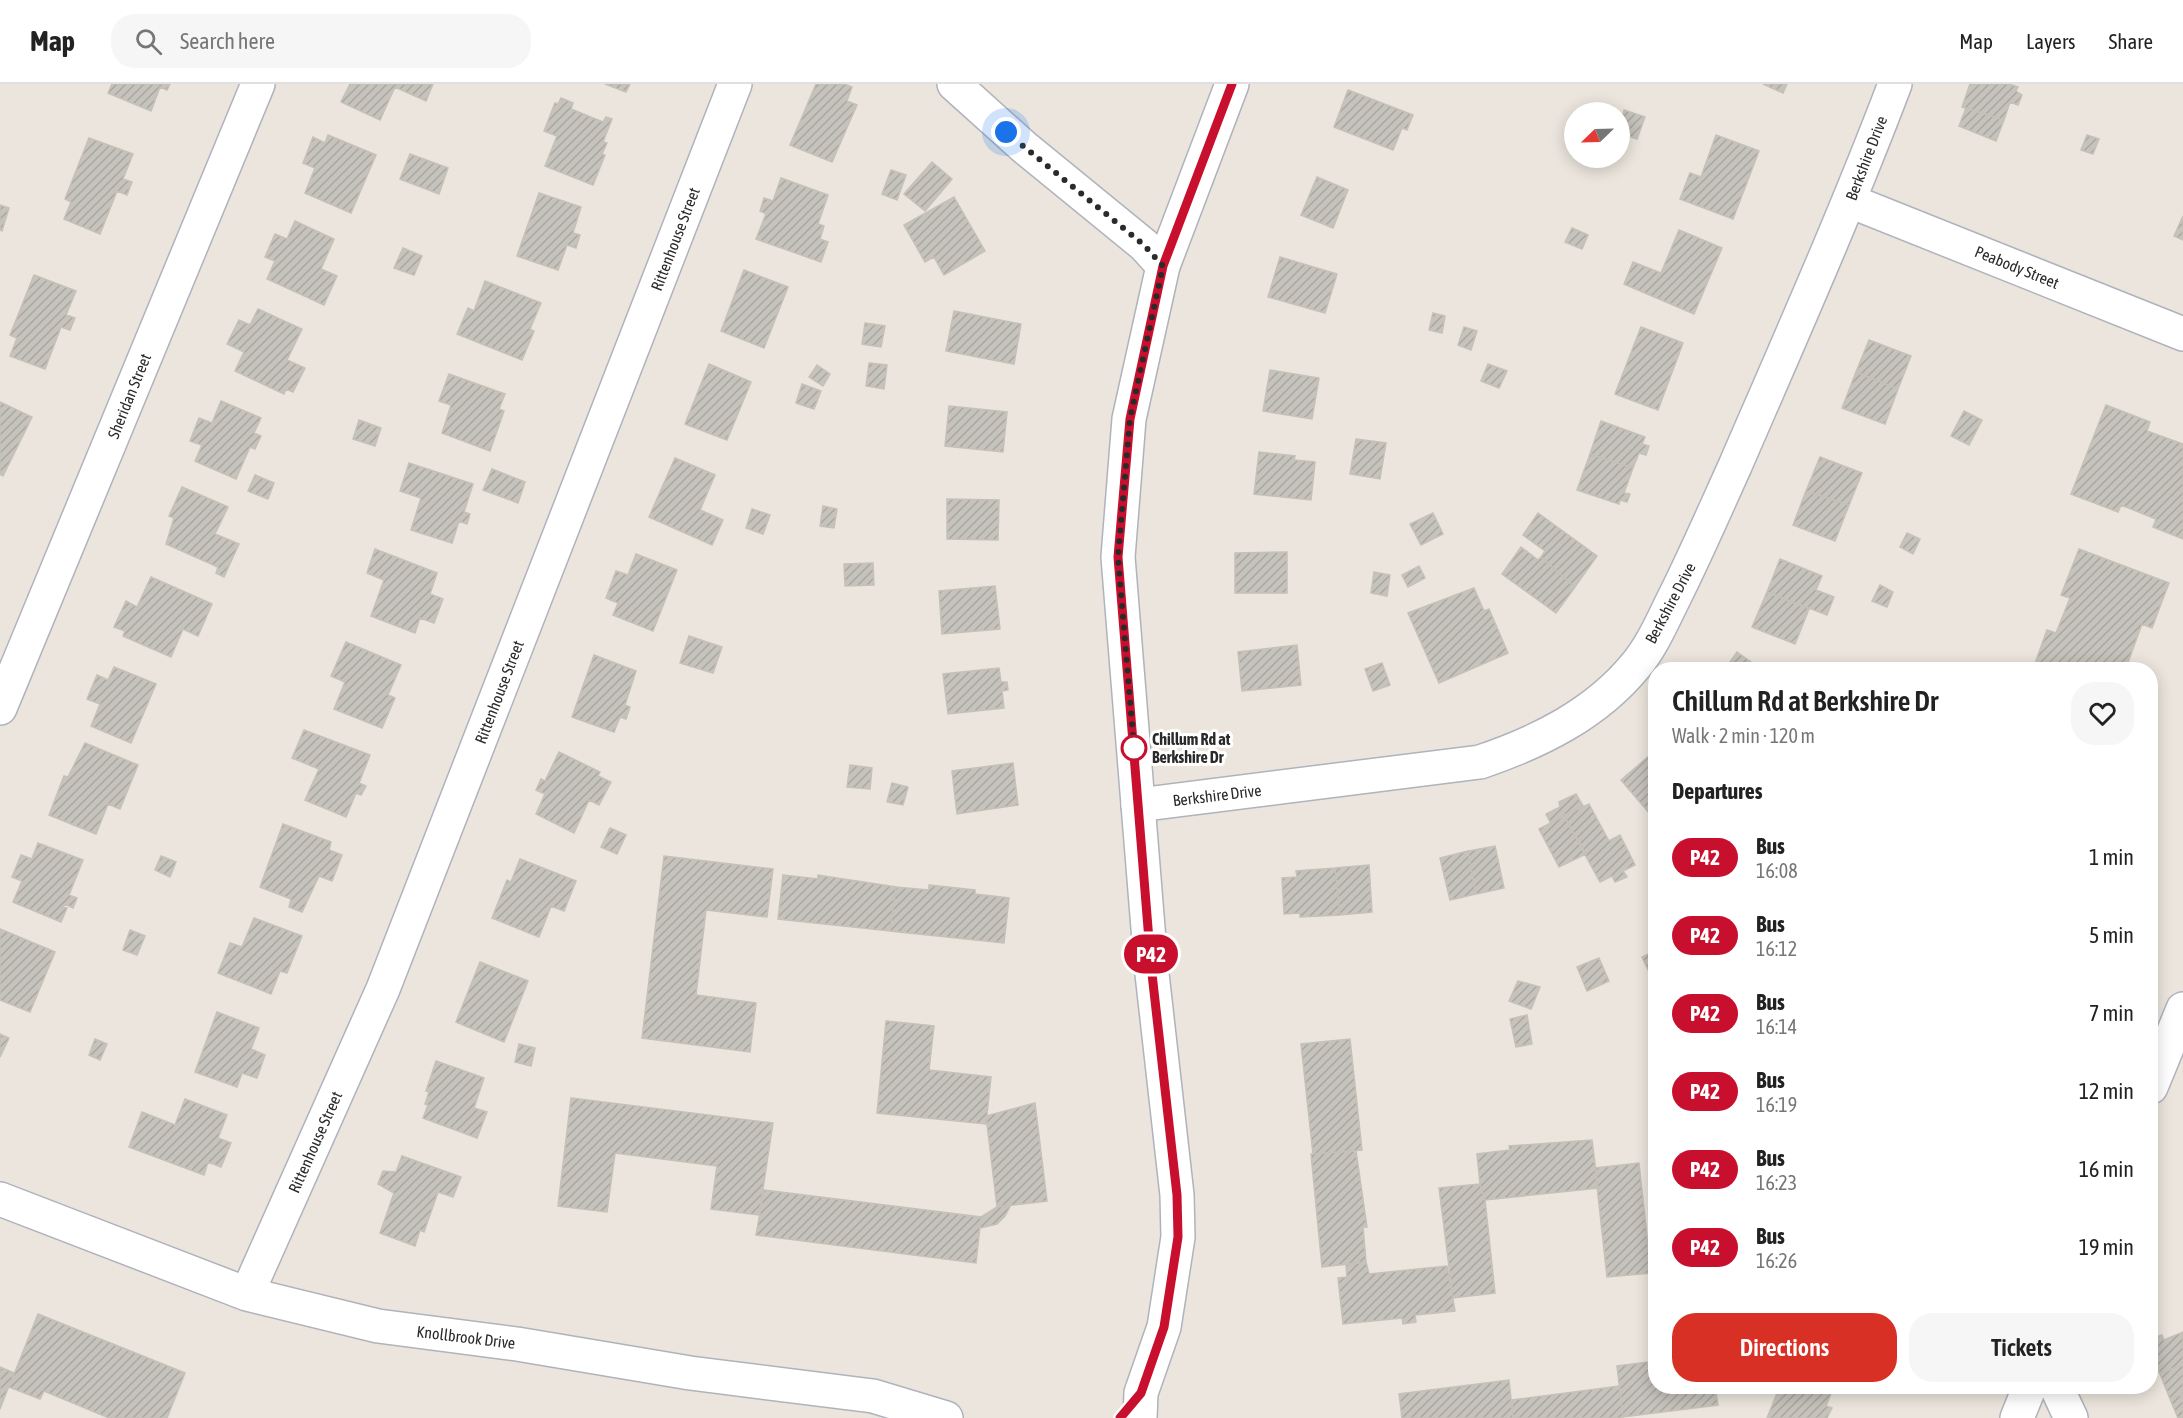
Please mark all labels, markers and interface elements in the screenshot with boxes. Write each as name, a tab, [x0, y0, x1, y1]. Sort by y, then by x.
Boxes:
search box	[111, 14, 531, 68]
text: Map	[30, 25, 75, 57]
icon: search	[132, 25, 165, 58]
text: Search here	[180, 28, 275, 54]
text: Map	[1959, 29, 1993, 53]
text: Layers	[2026, 29, 2076, 53]
text: Share	[2109, 29, 2153, 53]
north arrow	[1564, 102, 1630, 168]
map controls	[1564, 102, 1630, 168]
street label: Berkshire Drive	[1842, 113, 1890, 203]
your location	[991, 117, 1021, 147]
street label: Rittenhouse Street	[647, 185, 703, 293]
street label: Peabody Street	[1972, 242, 2062, 293]
street label: Sheridan Street	[104, 350, 154, 441]
street label: Berkshire Drive	[1641, 560, 1699, 646]
street label: Rittenhouse Street	[471, 638, 527, 746]
button: heart	[2071, 682, 2134, 745]
text: Chillum Rd at Berkshire Dr	[1672, 685, 1938, 717]
text: Walk · 2 min · 120 m	[1672, 724, 1815, 747]
place label: Chillum Rd at Berkshire Dr	[1152, 730, 1231, 766]
marker: Chillum Rd at Berkshire Dr	[1121, 735, 1147, 761]
text: Departures	[1672, 778, 1762, 804]
street label: Berkshire Drive	[1172, 781, 1262, 809]
text: Bus	[1756, 833, 1785, 859]
text: 1 min	[2089, 844, 2134, 870]
text: P42	[1690, 845, 1720, 869]
text: 16:08	[1756, 859, 1798, 882]
text: Bus	[1756, 911, 1785, 937]
text: 5 min	[2089, 922, 2134, 948]
text: P42	[1690, 923, 1720, 947]
line badge: P42	[1116, 934, 1186, 974]
text: 16:12	[1756, 937, 1797, 960]
text: P42	[1136, 942, 1166, 966]
text: Bus	[1756, 989, 1785, 1015]
text: 7 min	[2089, 1000, 2134, 1026]
text: P42	[1690, 1001, 1720, 1025]
text: 16:14	[1756, 1015, 1797, 1038]
text: Bus	[1756, 1067, 1785, 1093]
text: 12 min	[2079, 1078, 2134, 1104]
text: P42	[1690, 1079, 1720, 1103]
street label: Rittenhouse Street	[285, 1088, 346, 1195]
text: 16:19	[1756, 1093, 1797, 1116]
text: Bus	[1756, 1145, 1785, 1171]
text: 16 min	[2079, 1156, 2134, 1182]
text: P42	[1690, 1157, 1720, 1181]
text: 16:23	[1756, 1171, 1797, 1194]
text: Bus	[1756, 1223, 1785, 1249]
text: 19 min	[2079, 1234, 2134, 1260]
text: P42	[1690, 1235, 1720, 1259]
text: 16:26	[1756, 1249, 1797, 1272]
button: Directions	[1672, 1313, 1897, 1382]
button: Tickets	[1909, 1313, 2134, 1382]
street label: Knollbrook Drive	[416, 1322, 516, 1352]

